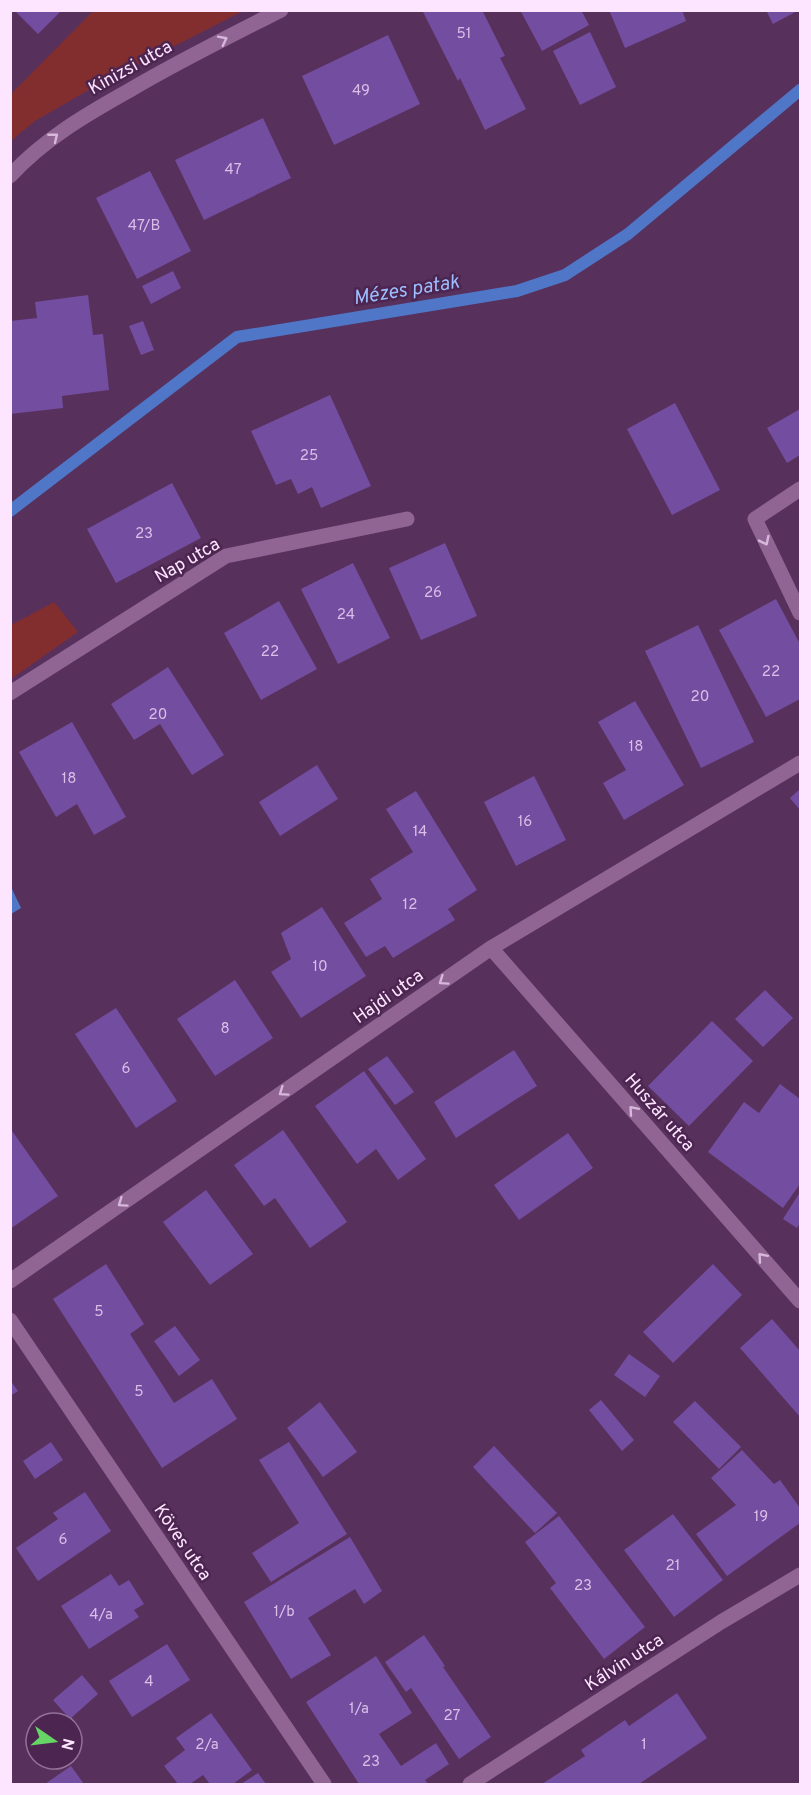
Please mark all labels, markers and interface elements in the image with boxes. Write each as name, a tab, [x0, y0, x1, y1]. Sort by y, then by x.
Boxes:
house number: 51	[457, 25, 471, 44]
street label: Kinizsi utca	[85, 36, 177, 101]
one-way arrow	[216, 36, 227, 47]
house number: 49	[352, 82, 370, 101]
one-way arrow	[47, 133, 58, 144]
house number: 47	[225, 161, 242, 180]
house number: 47/B	[128, 217, 160, 236]
water label: Mézes patak	[351, 270, 462, 312]
house number: 25	[300, 447, 318, 466]
house number: 23	[135, 525, 153, 544]
street label: Nap utca	[151, 533, 224, 589]
one-way arrow	[758, 534, 770, 545]
house number: 26	[424, 584, 442, 603]
house number: 24	[337, 606, 355, 625]
house number: 22	[261, 643, 279, 662]
house number: 22	[762, 663, 780, 682]
house number: 20	[691, 688, 709, 707]
house number: 20	[149, 706, 167, 725]
house number: 18	[629, 738, 643, 757]
house number: 18	[62, 770, 76, 789]
house number: 16	[518, 813, 532, 832]
house number: 14	[413, 823, 427, 842]
house number: 12	[403, 896, 417, 915]
house number: 10	[312, 958, 328, 977]
street label: Hajdi utca	[349, 965, 428, 1030]
one-way arrow	[439, 974, 450, 985]
house number: 8	[220, 1020, 230, 1039]
house number: 6	[122, 1060, 131, 1079]
street label: Huszár utca	[619, 1069, 699, 1157]
one-way arrow	[278, 1085, 289, 1096]
one-way arrow	[629, 1106, 640, 1117]
one-way arrow	[118, 1196, 129, 1207]
one-way arrow	[758, 1253, 769, 1264]
house number: 5	[94, 1303, 104, 1322]
house number: 5	[134, 1383, 144, 1402]
street label: Köves utca	[148, 1500, 216, 1586]
house number: 19	[754, 1508, 768, 1527]
house number: 6	[59, 1531, 68, 1550]
house number: 21	[666, 1557, 680, 1576]
house number: 23	[574, 1577, 592, 1596]
house number: 1/b	[273, 1603, 295, 1622]
house number: 4/a	[89, 1606, 113, 1625]
street label: Kálvin utca	[581, 1629, 669, 1697]
house number: 4	[144, 1673, 154, 1692]
house number: 1/a	[349, 1700, 369, 1719]
house number: 27	[444, 1707, 461, 1726]
north arrow	[24, 1711, 84, 1771]
text: N	[56, 1736, 78, 1752]
house number: 2/a	[195, 1736, 219, 1755]
house number: 1	[641, 1736, 647, 1755]
house number: 23	[362, 1753, 380, 1772]

